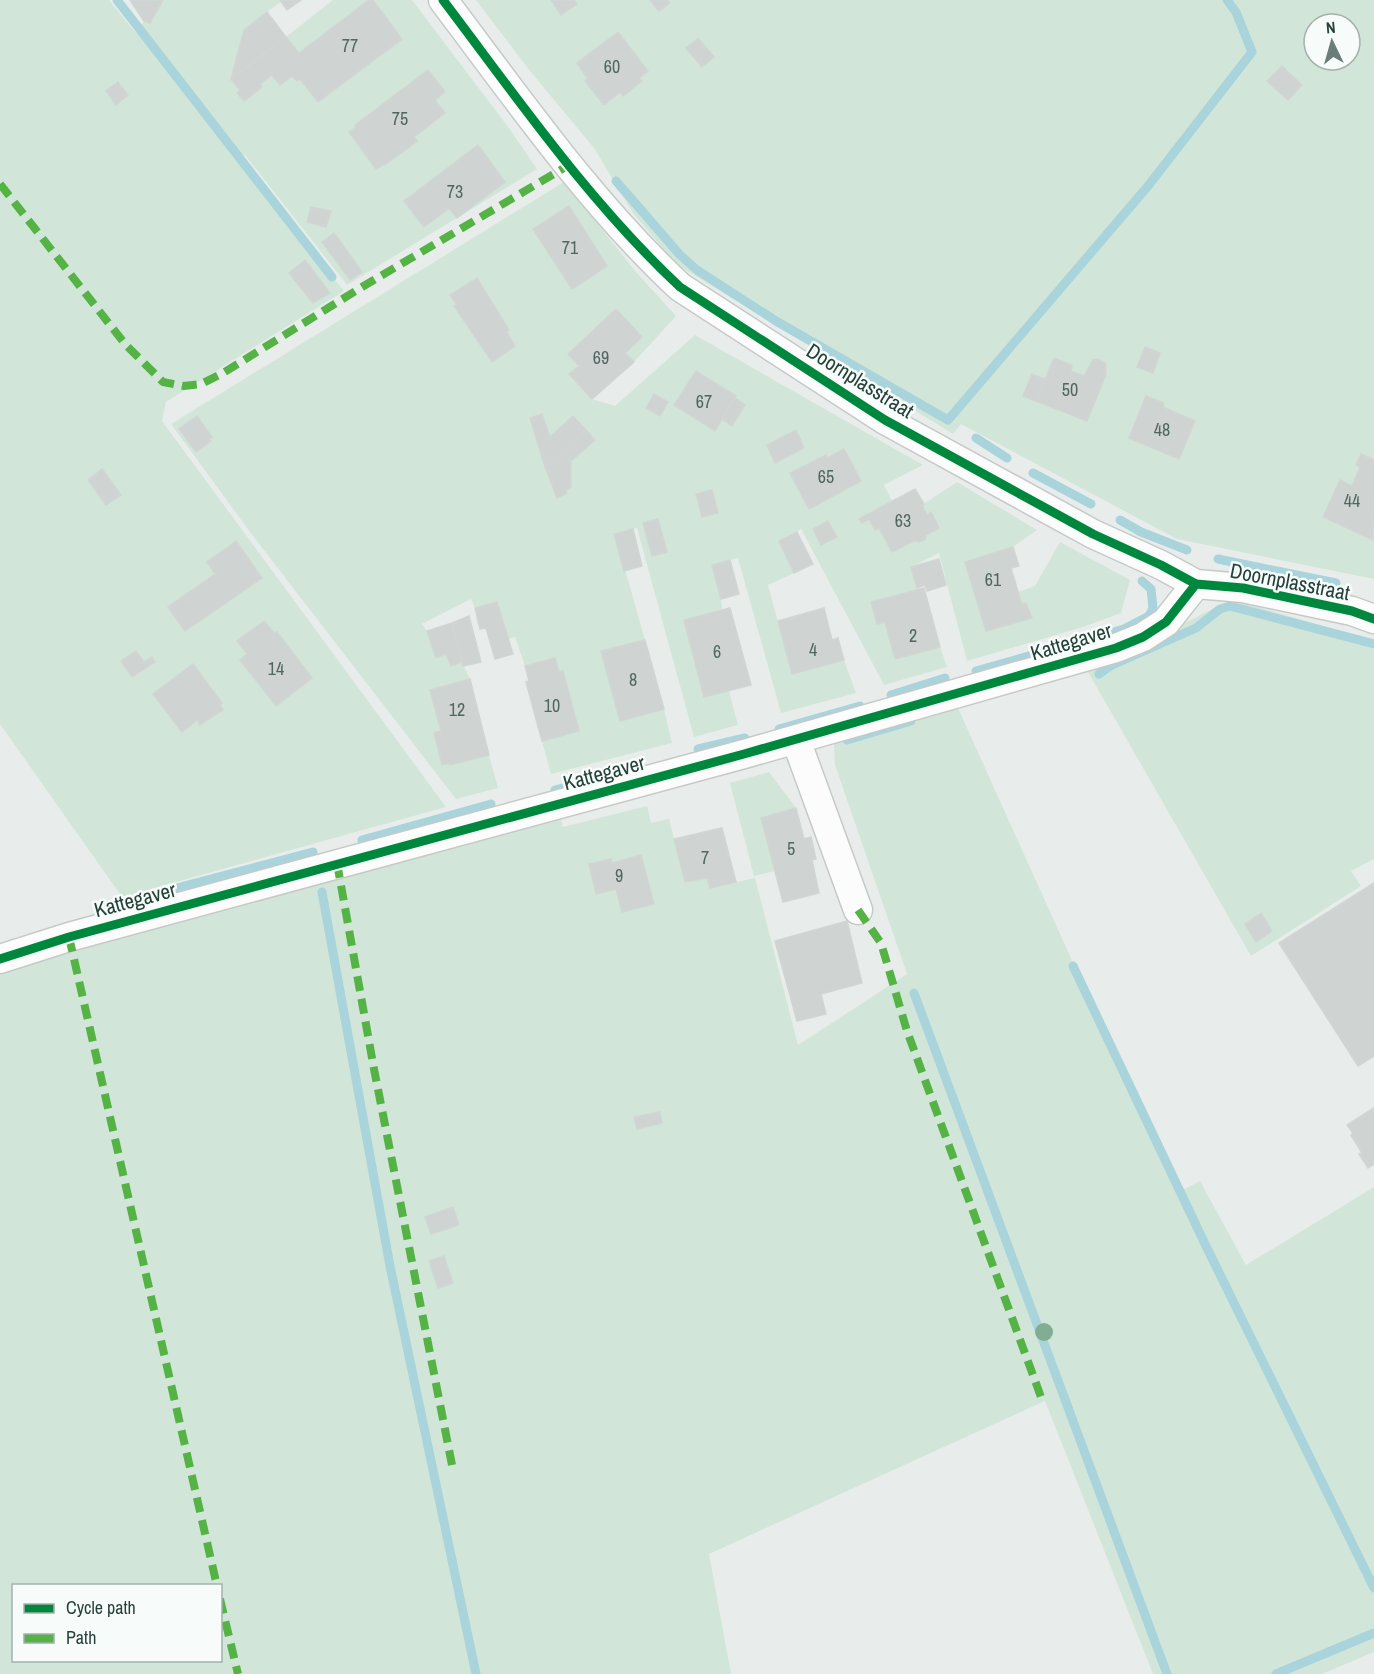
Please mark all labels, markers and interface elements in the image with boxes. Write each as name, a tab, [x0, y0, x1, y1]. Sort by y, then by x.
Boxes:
north arrow	[1302, 12, 1362, 72]
text: N	[1325, 16, 1336, 38]
house number: 77	[342, 33, 358, 58]
house number: 60	[604, 54, 620, 79]
house number: 75	[392, 106, 408, 131]
house number: 73	[447, 179, 463, 204]
house number: 71	[562, 235, 579, 260]
street label: Doornplasstraat	[801, 336, 920, 425]
house number: 69	[593, 345, 609, 370]
house number: 50	[1062, 377, 1078, 402]
house number: 67	[696, 389, 712, 414]
house number: 48	[1154, 417, 1170, 442]
house number: 65	[818, 464, 834, 489]
house number: 44	[1344, 488, 1360, 513]
house number: 63	[895, 508, 911, 533]
street label: Doornplasstraat	[1228, 556, 1353, 607]
house number: 61	[985, 567, 1002, 592]
street label: Kattegaver	[1027, 615, 1115, 668]
house number: 2	[909, 623, 917, 648]
house number: 4	[809, 637, 817, 662]
house number: 6	[713, 639, 721, 664]
house number: 14	[268, 656, 284, 681]
house number: 8	[629, 667, 637, 692]
house number: 10	[544, 693, 560, 718]
house number: 12	[449, 697, 465, 722]
street label: Kattegaver	[560, 748, 648, 797]
house number: 5	[787, 836, 795, 861]
house number: 7	[701, 845, 709, 870]
house number: 9	[615, 863, 623, 888]
street label: Kattegaver	[91, 875, 179, 924]
legend	[12, 1584, 222, 1662]
text: Cycle path	[66, 1595, 136, 1620]
text: Path	[66, 1625, 96, 1650]

